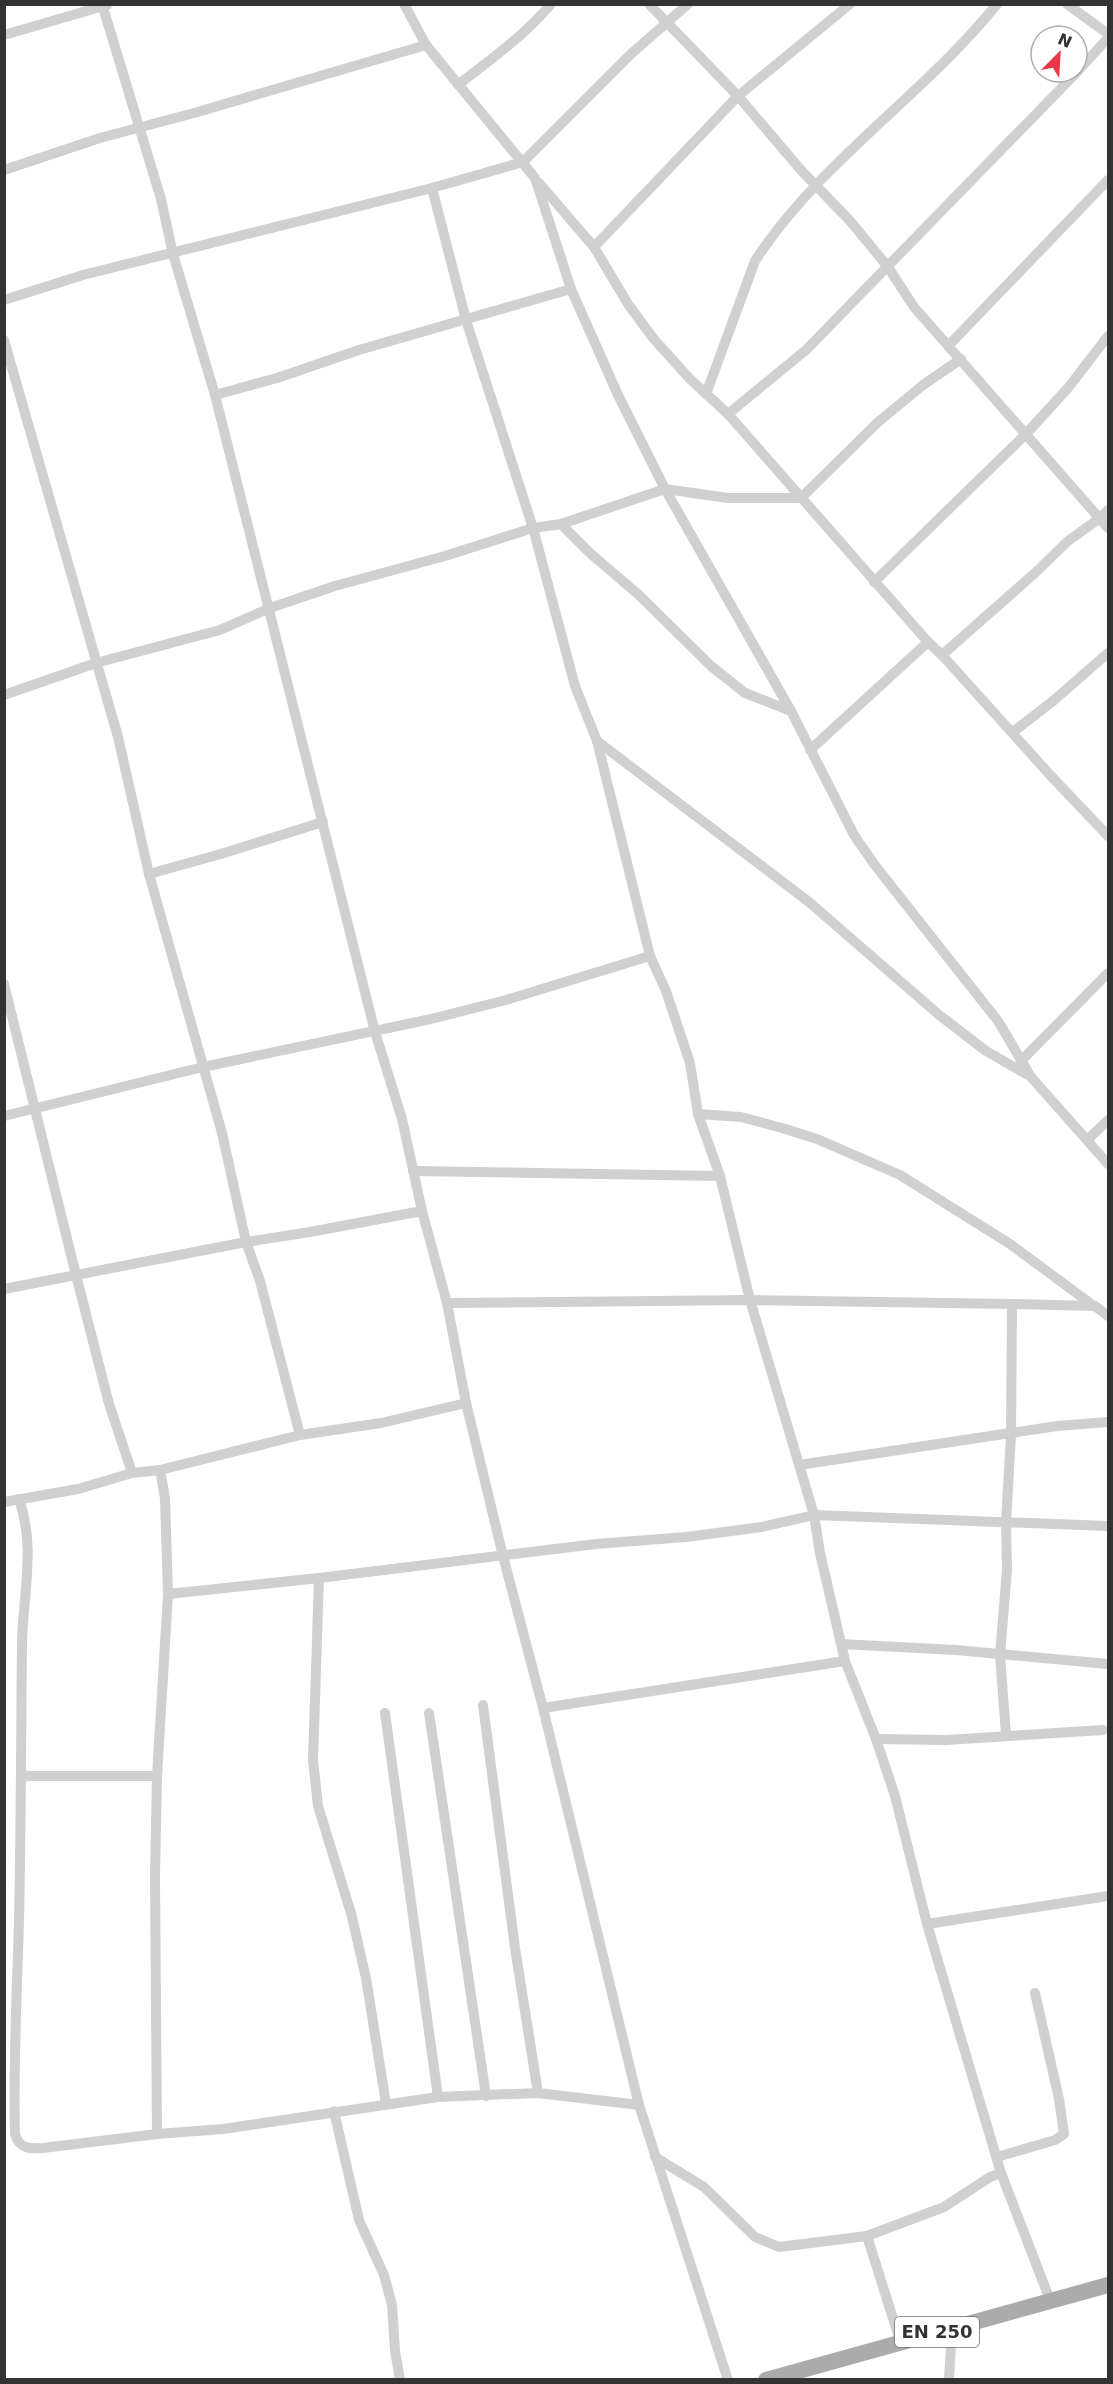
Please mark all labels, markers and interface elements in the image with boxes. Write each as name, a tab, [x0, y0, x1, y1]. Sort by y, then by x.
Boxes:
north arrow	[1029, 24, 1089, 84]
text: N	[1055, 29, 1075, 52]
road number: EN 250	[895, 2317, 979, 2347]

